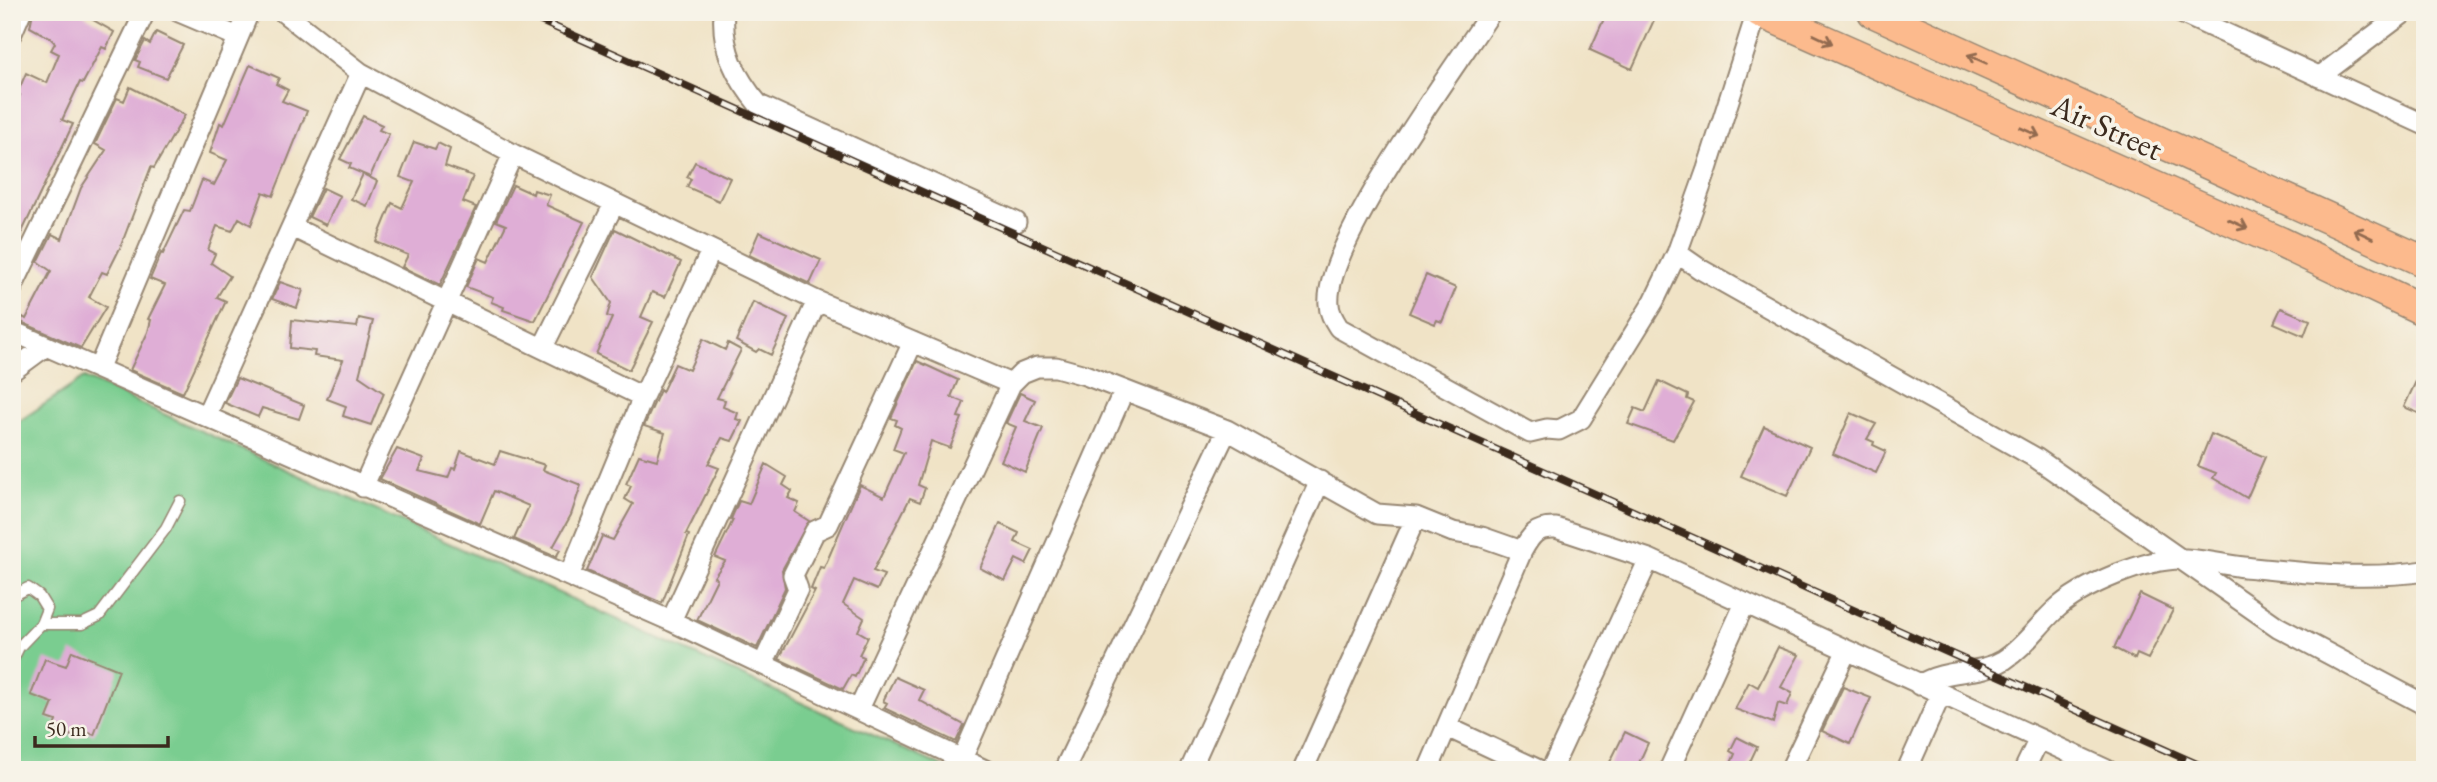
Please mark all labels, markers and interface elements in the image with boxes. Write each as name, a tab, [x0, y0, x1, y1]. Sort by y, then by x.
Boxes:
one-way arrow	[1812, 33, 1833, 46]
one-way arrow	[1967, 52, 1988, 65]
street label: Air Street	[2044, 84, 2169, 170]
one-way arrow	[2019, 126, 2041, 139]
one-way arrow	[2227, 218, 2249, 231]
one-way arrow	[2353, 227, 2374, 240]
scale bar	[35, 705, 168, 749]
text: 50 m	[46, 715, 87, 742]

